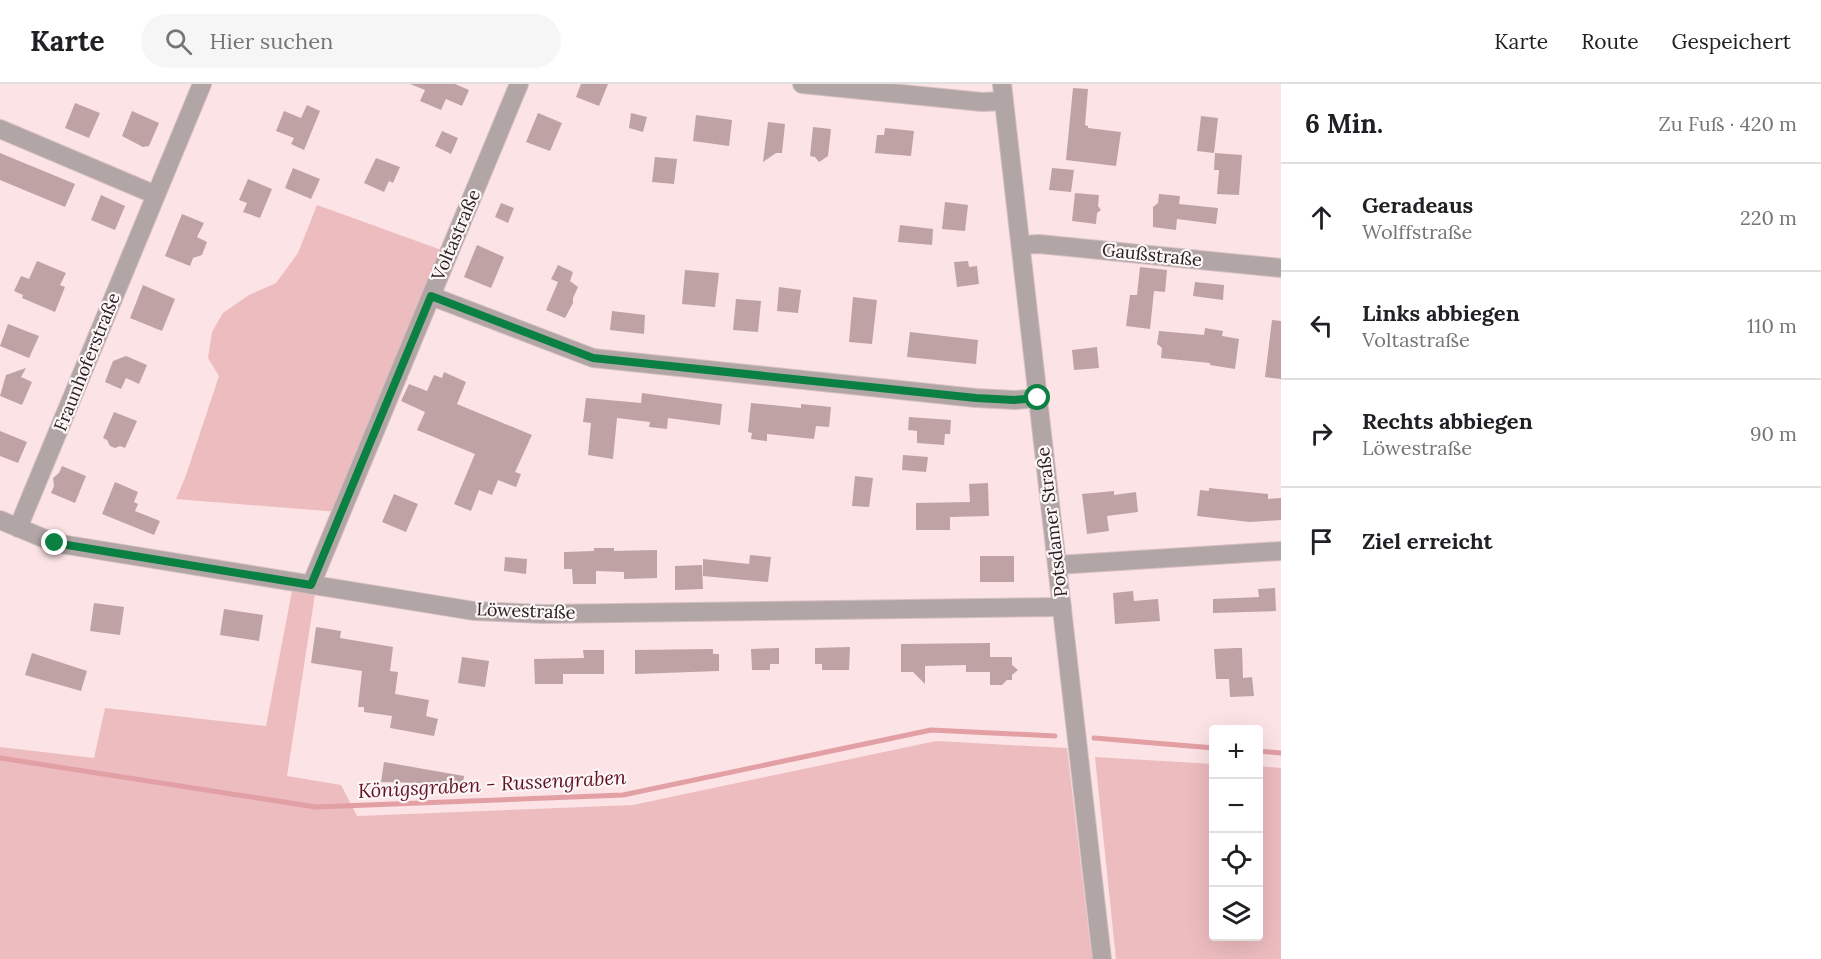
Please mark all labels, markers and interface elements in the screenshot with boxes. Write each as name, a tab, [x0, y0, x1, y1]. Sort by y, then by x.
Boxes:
search box	[141, 14, 561, 68]
text: Karte	[30, 23, 105, 59]
icon: search	[162, 25, 195, 58]
text: Hier suchen	[210, 27, 333, 55]
text: Karte	[1494, 28, 1548, 55]
text: Route	[1581, 28, 1639, 55]
text: Gespeichert	[1672, 28, 1791, 55]
text: 6 Min.	[1305, 107, 1383, 140]
text: Zu Fuß · 420 m	[1659, 111, 1797, 136]
street label: Voltastraße	[426, 185, 485, 285]
text: Geradeaus	[1362, 191, 1473, 219]
icon: ahead	[1305, 201, 1338, 234]
text: 220 m	[1740, 205, 1797, 230]
text: Wolffstraße	[1362, 219, 1472, 244]
street label: Gaußstraße	[1101, 238, 1203, 271]
street label: Fraunhoferstraße	[48, 289, 125, 434]
text: Links abbiegen	[1362, 299, 1520, 327]
icon: left	[1305, 309, 1338, 342]
text: 110 m	[1747, 313, 1797, 338]
text: Voltastraße	[1362, 327, 1470, 352]
route start	[1024, 384, 1050, 410]
text: Rechts abbiegen	[1362, 407, 1533, 435]
icon: right	[1305, 417, 1338, 450]
text: 90 m	[1750, 421, 1797, 446]
text: Löwestraße	[1362, 435, 1472, 460]
street label: Potsdamer Straße	[1031, 445, 1072, 598]
icon: arrive	[1305, 525, 1338, 558]
text: Ziel erreicht	[1362, 527, 1493, 555]
route end	[41, 529, 67, 555]
street label: Löwestraße	[476, 597, 576, 624]
map controls	[1209, 725, 1263, 941]
button: +	[1209, 725, 1263, 779]
water label: Königsgraben - Russengraben	[357, 764, 628, 803]
button: −	[1209, 779, 1263, 833]
button: locate	[1209, 833, 1263, 887]
button: layers	[1209, 887, 1263, 941]

